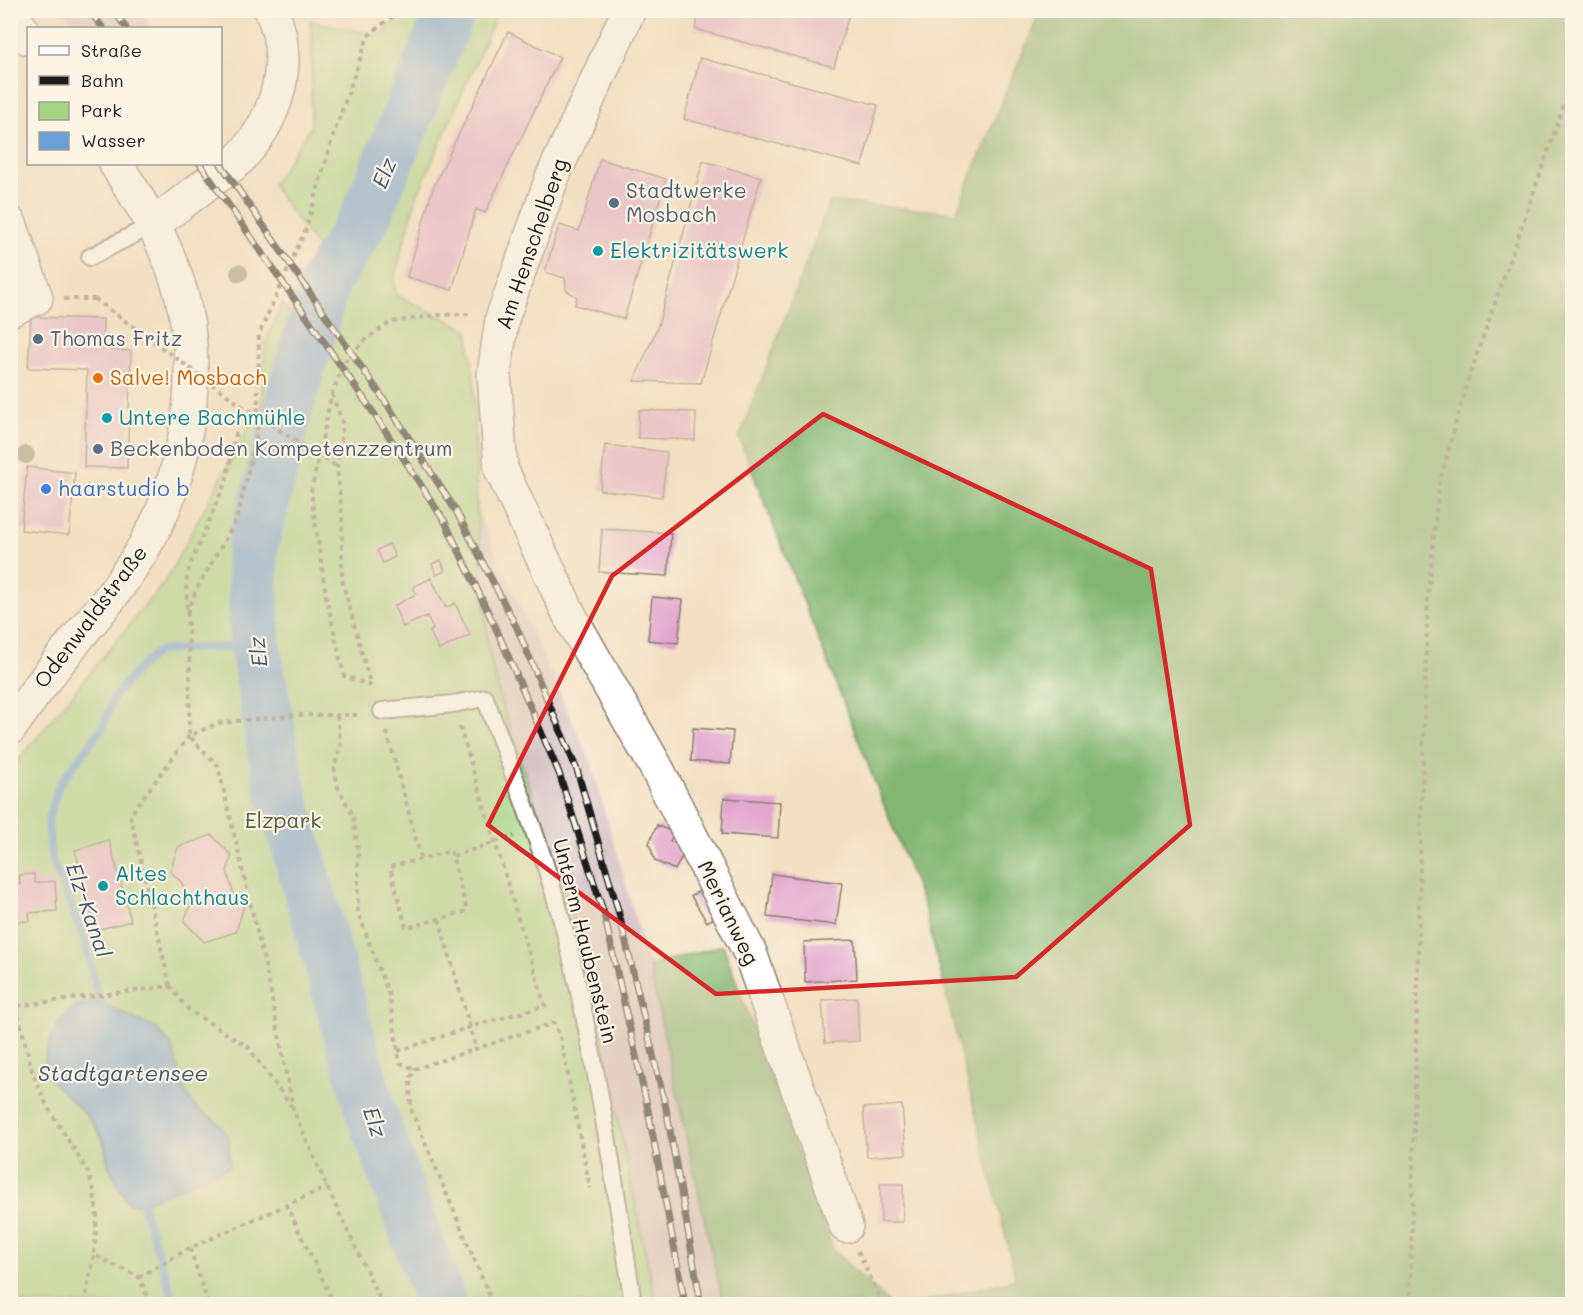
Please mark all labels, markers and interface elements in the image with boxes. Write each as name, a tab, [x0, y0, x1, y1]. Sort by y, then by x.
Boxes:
legend	[27, 27, 222, 165]
text: Straße	[81, 38, 142, 62]
text: Bahn	[81, 68, 124, 92]
text: Park	[81, 98, 122, 122]
text: Wasser	[81, 128, 146, 152]
water label: Elz	[364, 153, 403, 192]
street label: Am Henschelberg	[489, 154, 573, 333]
place label: Stadtwerke Mosbach	[626, 176, 747, 227]
marker: Stadtwerke Mosbach	[607, 196, 621, 210]
place label: Elektrizitätswerk	[610, 236, 789, 263]
marker: Elektrizitätswerk	[591, 244, 605, 258]
place label: Thomas Fritz	[50, 324, 182, 351]
marker: Thomas Fritz	[31, 332, 45, 346]
place label: Salve! Mosbach	[110, 363, 267, 390]
marker: Salve! Mosbach	[91, 371, 105, 385]
place label: Untere Bachmühle	[119, 403, 306, 430]
marker: Untere Bachmühle	[100, 411, 114, 425]
place label: Beckenboden Kompetenzzentrum	[110, 434, 452, 461]
marker: Beckenboden Kompetenzzentrum	[91, 442, 105, 456]
place label: haarstudio b	[58, 474, 190, 501]
marker: haarstudio b	[39, 482, 53, 496]
street label: Odenwaldstraße	[27, 539, 152, 693]
water label: Elz	[241, 634, 274, 669]
park label: Elzpark	[245, 806, 321, 833]
street label: Unterm Haubenstein	[548, 836, 625, 1046]
street label: Merianweg	[692, 856, 766, 969]
water label: Elz-Kanal	[60, 859, 119, 961]
place label: Altes Schlachthaus	[115, 859, 249, 910]
marker: Altes Schlachthaus	[96, 879, 110, 893]
water label: Stadtgartensee	[38, 1058, 208, 1087]
water label: Elz	[357, 1103, 394, 1142]

